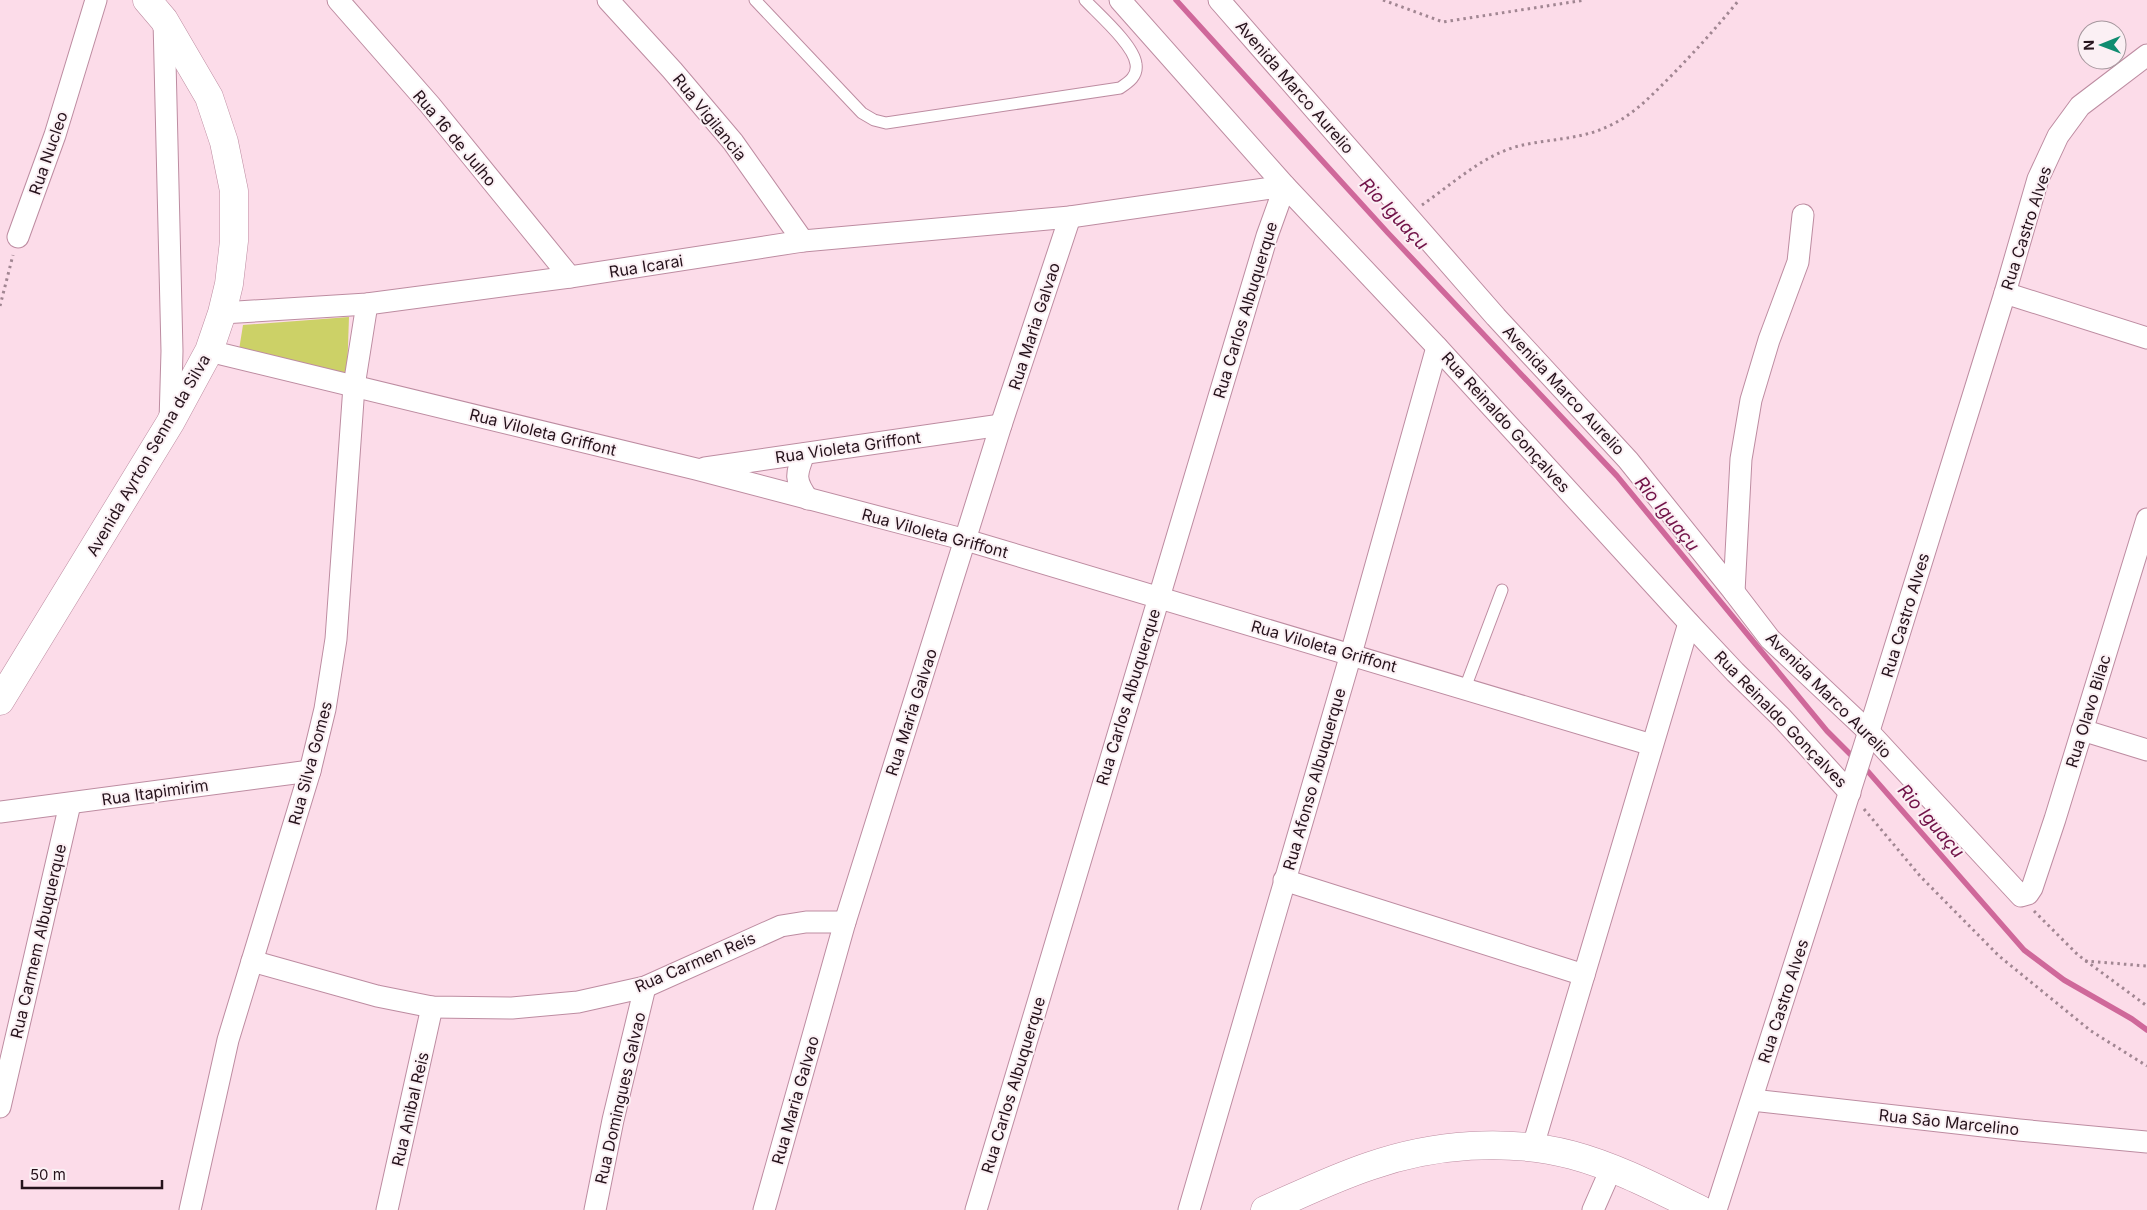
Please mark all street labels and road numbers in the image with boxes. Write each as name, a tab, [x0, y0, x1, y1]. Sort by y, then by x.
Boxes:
street label: Avenida Marco Aurelio	[1232, 16, 1358, 158]
street label: Rua Vigilancia	[669, 69, 751, 165]
street label: Rua 16 de Julho	[409, 86, 501, 190]
street label: Rua Nucleo	[24, 109, 72, 197]
street label: Rua Castro Alves	[1997, 164, 2055, 292]
street label: Rua Carlos Albuquerque	[1209, 219, 1281, 401]
street label: Rua Icarai	[608, 250, 684, 282]
street label: Rua Maria Galvao	[1004, 260, 1064, 392]
street label: Avenida Marco Aurelio	[1499, 321, 1629, 459]
street label: Rua Reinaldo Gonçalves	[1438, 348, 1574, 496]
street label: Avenida Ayrton Senna da Silva	[82, 351, 214, 559]
street label: Rua Viloleta Griffont	[467, 404, 619, 460]
street label: Rua Violeta Griffont	[774, 427, 922, 467]
street label: Rua Viloleta Griffont	[860, 504, 1010, 562]
street label: Rua Castro Alves	[1877, 550, 1933, 680]
street label: Rua Carlos Albuquerque	[1092, 606, 1164, 788]
street label: Rua Viloleta Griffont	[1249, 616, 1399, 676]
street label: Avenida Marco Aurelio	[1762, 628, 1896, 762]
street label: Rua Maria Galvao	[881, 646, 941, 778]
street label: Rua Reinaldo Gonçalves	[1710, 646, 1852, 792]
street label: Rua Olavo Bilac	[2061, 652, 2115, 770]
street label: Rua Afonso Albuquerque	[1278, 686, 1350, 872]
street label: Rua Silva Gomes	[284, 699, 336, 827]
street label: Rua Itapimirim	[100, 775, 210, 809]
street label: Rua Carmem Albuquerque	[6, 842, 70, 1040]
street label: Rua Carmen Reis	[632, 928, 758, 996]
street label: Rua Castro Alves	[1754, 937, 1812, 1065]
street label: Rua Carlos Albuquerque	[977, 994, 1049, 1176]
street label: Rua Domingues Galvao	[591, 1010, 649, 1186]
street label: Rua Maria Galvao	[767, 1033, 823, 1167]
street label: Rua Anibal Reis	[387, 1050, 433, 1168]
street label: Rua Sāo Marcelino	[1878, 1105, 2020, 1139]

